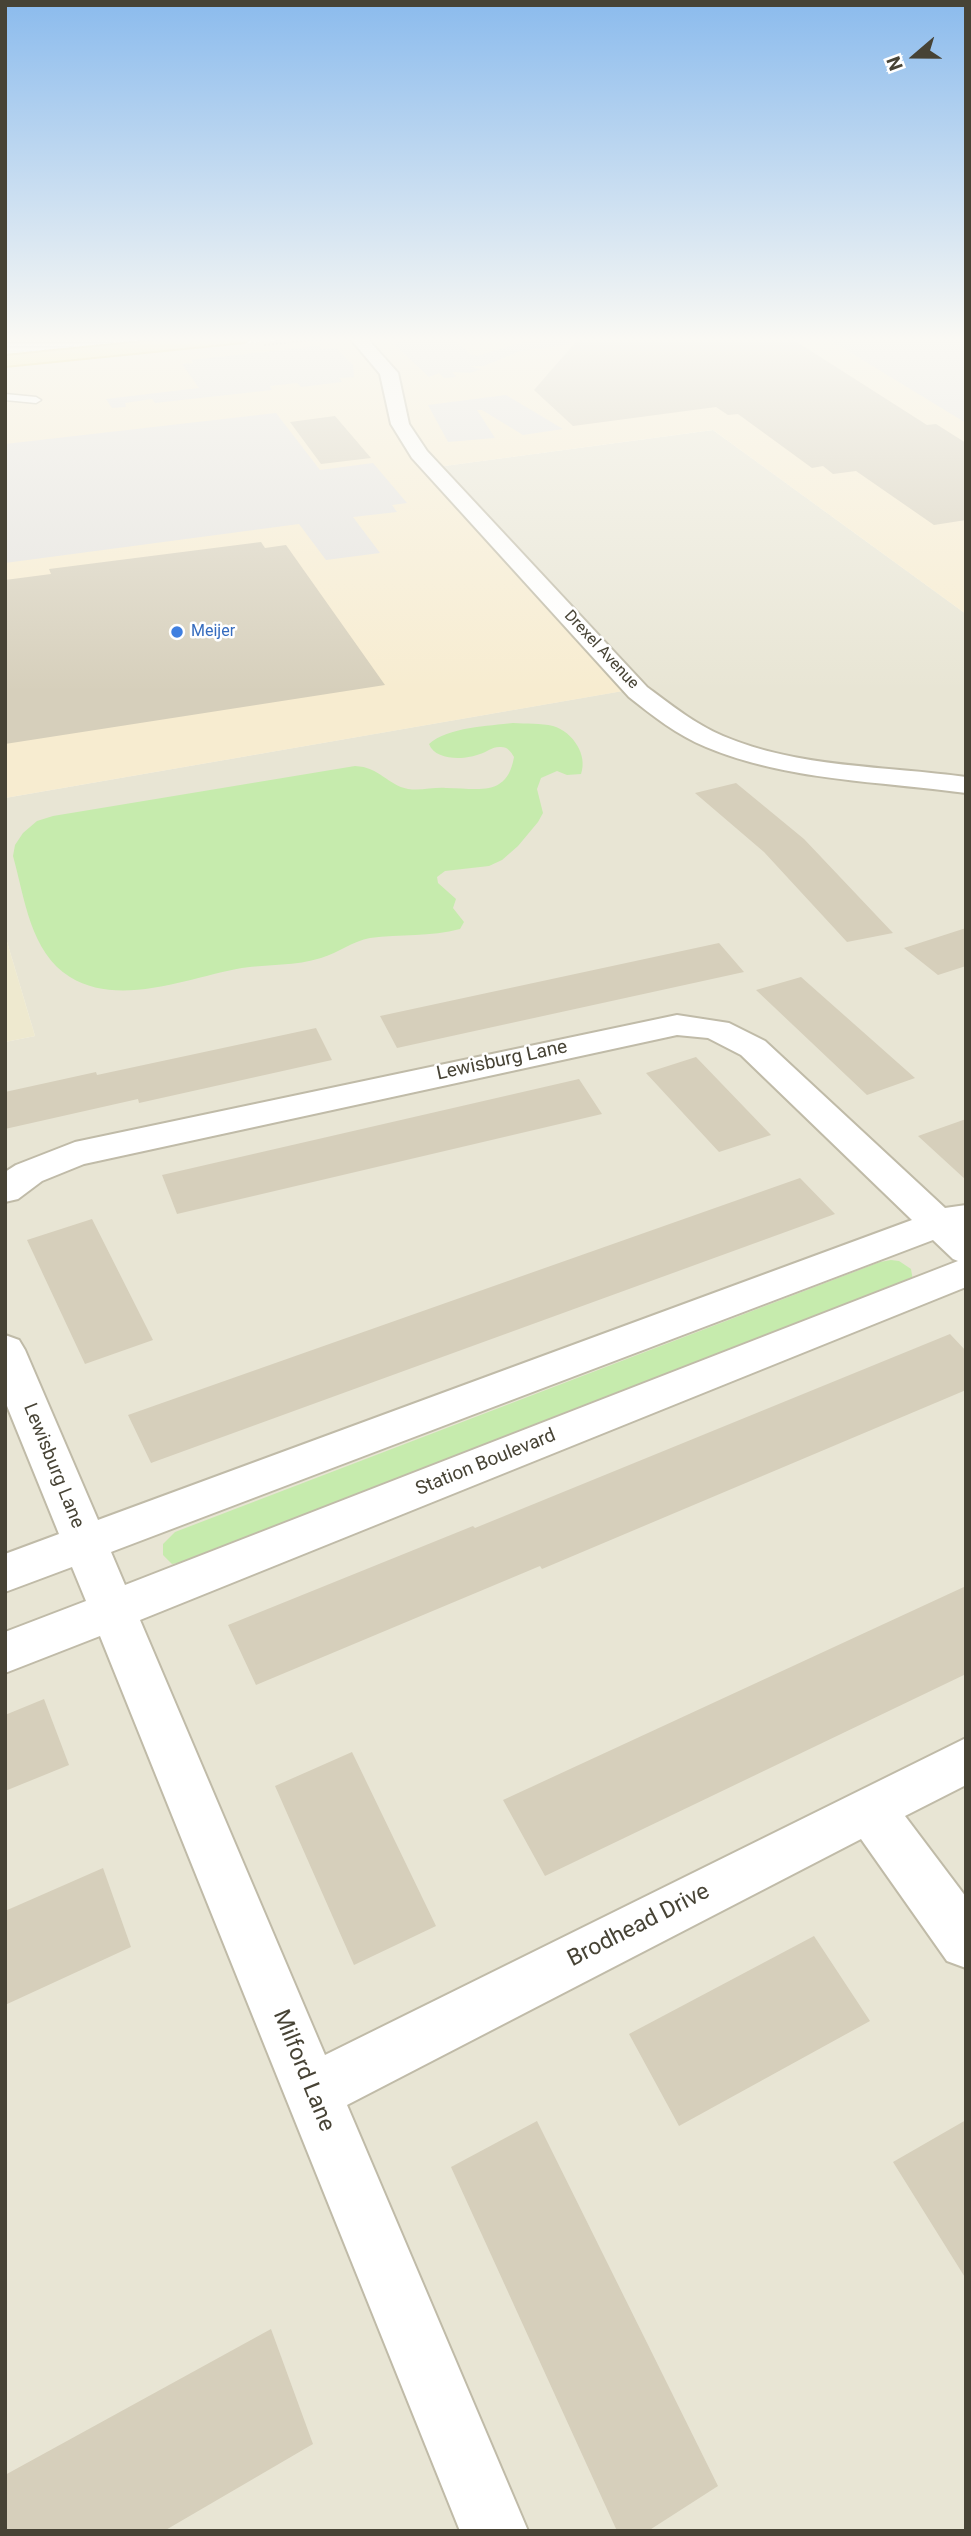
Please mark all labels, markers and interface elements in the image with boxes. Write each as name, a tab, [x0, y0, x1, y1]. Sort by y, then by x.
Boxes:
north arrow	[880, 21, 950, 91]
text: N	[882, 53, 908, 74]
street label: Drexel Avenue	[560, 607, 642, 693]
place label: Meijer	[191, 622, 235, 642]
marker: Meijer	[169, 624, 185, 640]
street label: Lewisburg Lane	[435, 1036, 569, 1086]
street label: Lewisburg Lane	[18, 1400, 88, 1532]
street label: Station Boulevard	[413, 1425, 559, 1501]
street label: Brodhead Drive	[563, 1878, 715, 1974]
street label: Milford Lane	[266, 2006, 340, 2136]

